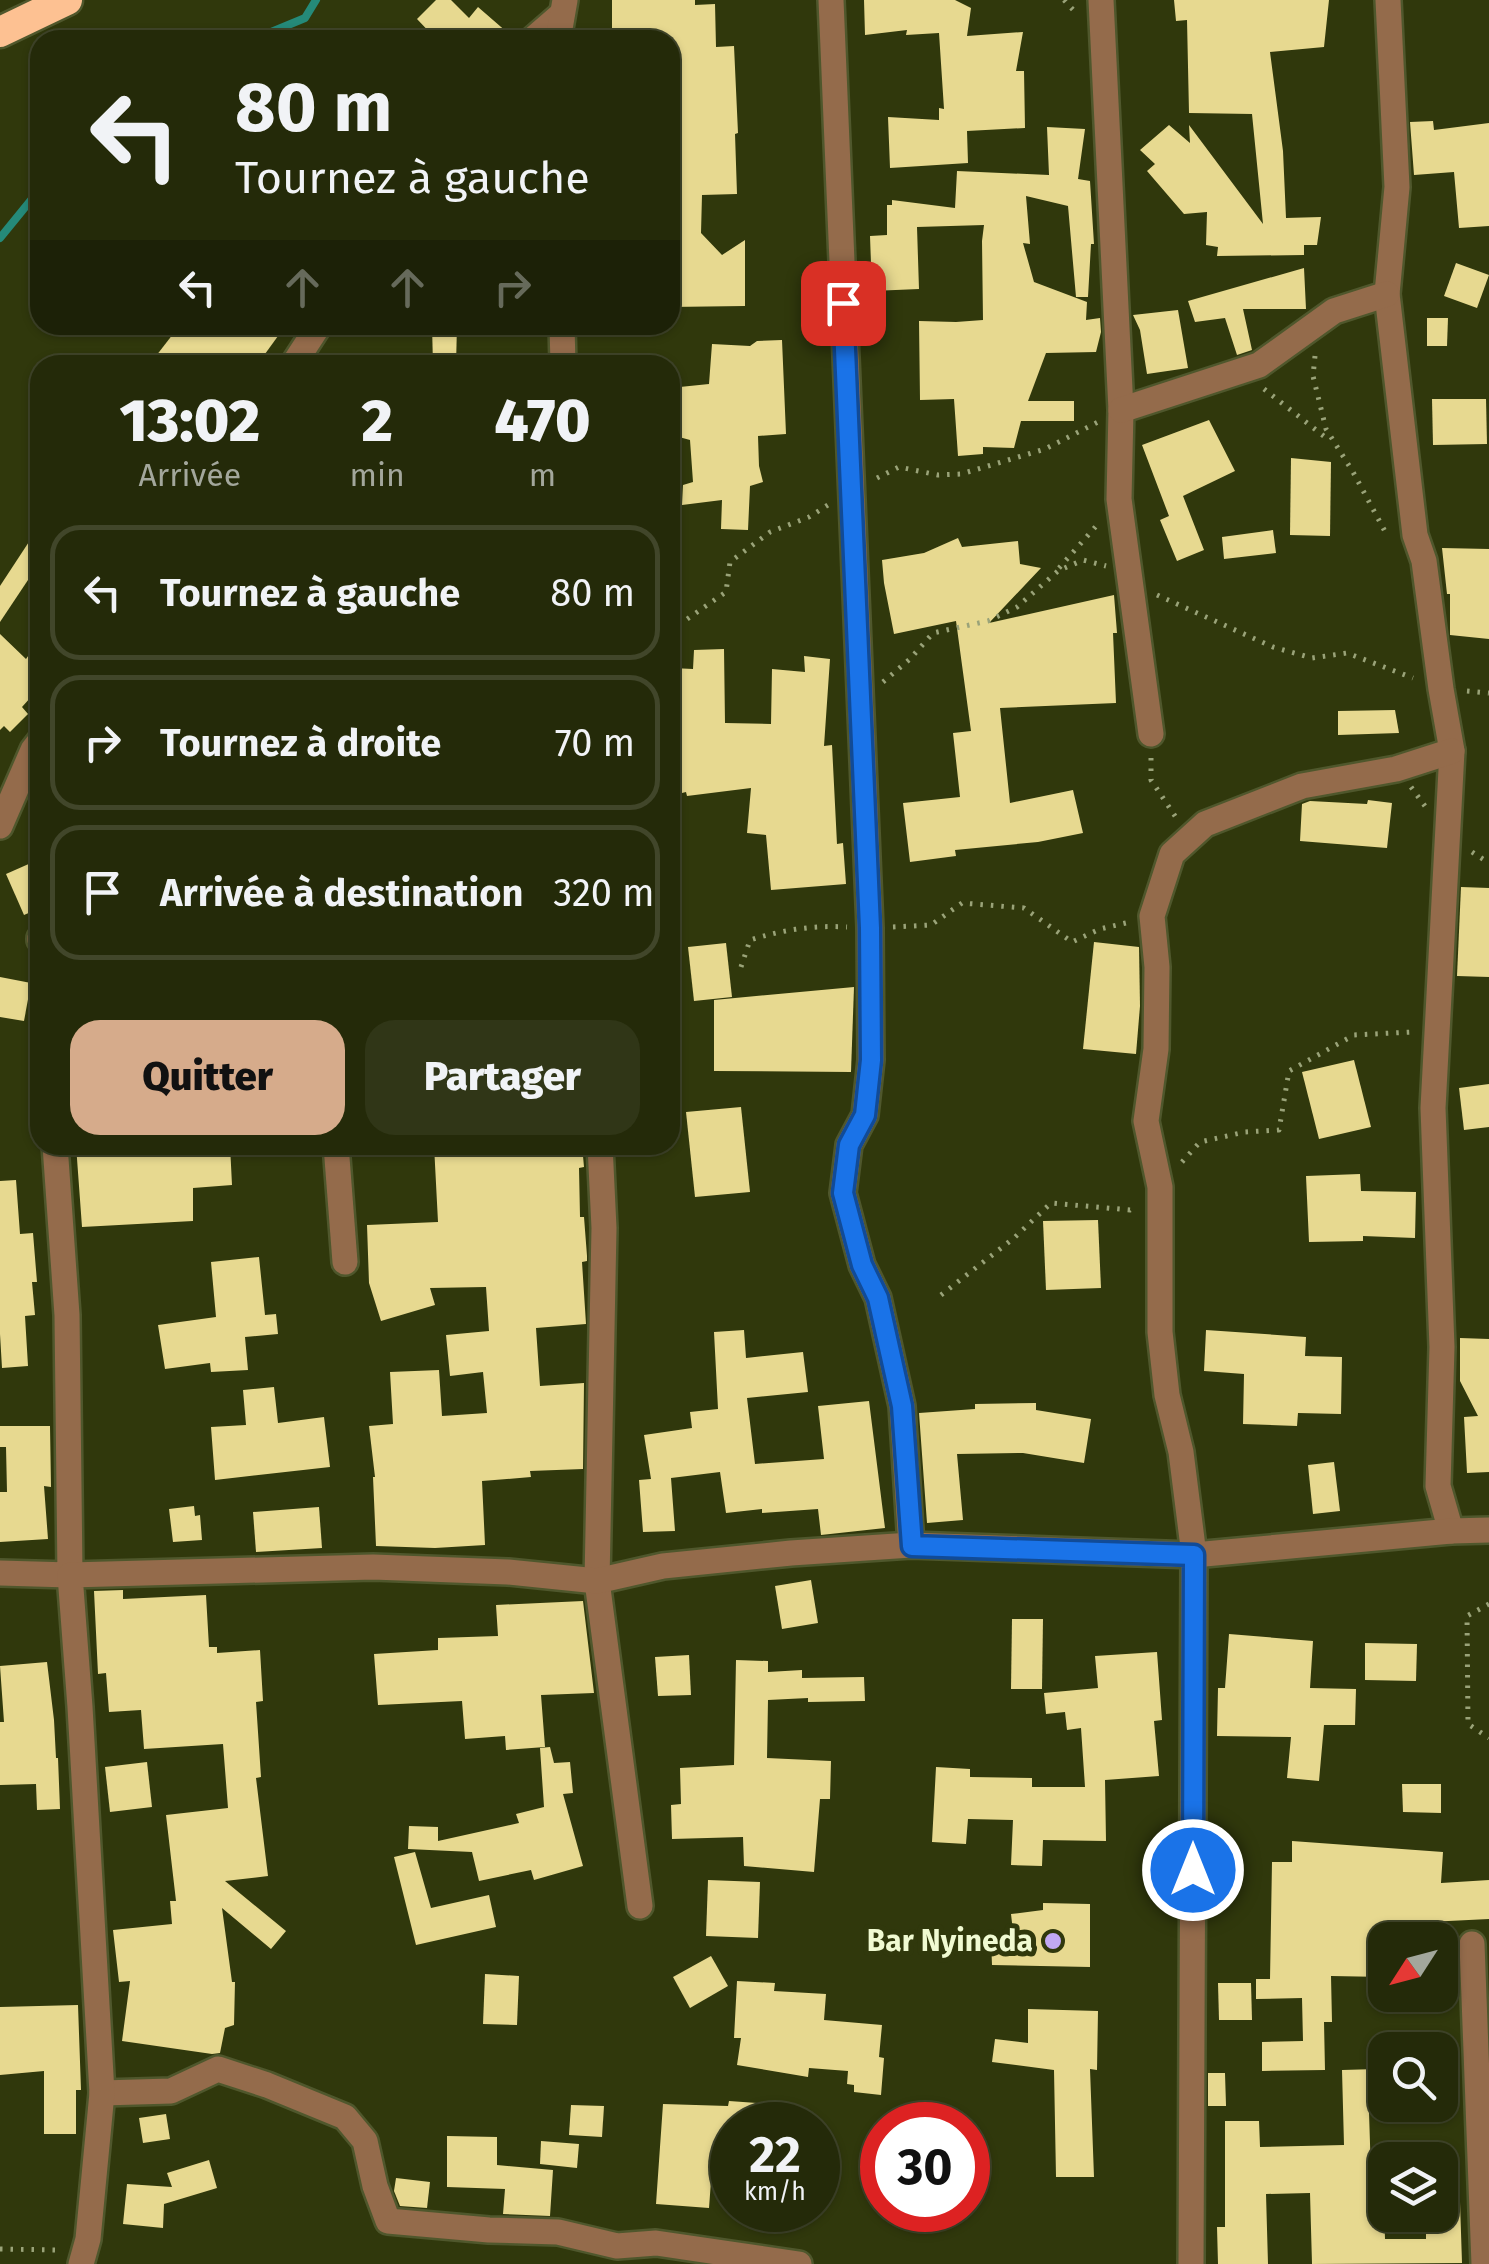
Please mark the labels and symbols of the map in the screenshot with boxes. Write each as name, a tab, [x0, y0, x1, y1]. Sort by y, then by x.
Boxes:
pin	[801, 261, 886, 346]
position arrow	[1141, 1818, 1245, 1922]
north arrow	[1368, 1922, 1458, 2012]
place label: Bar Nyineda	[867, 1923, 1033, 1959]
marker: Bar Nyineda	[1042, 1930, 1064, 1952]
speed limit sign: 30	[860, 2102, 990, 2232]

